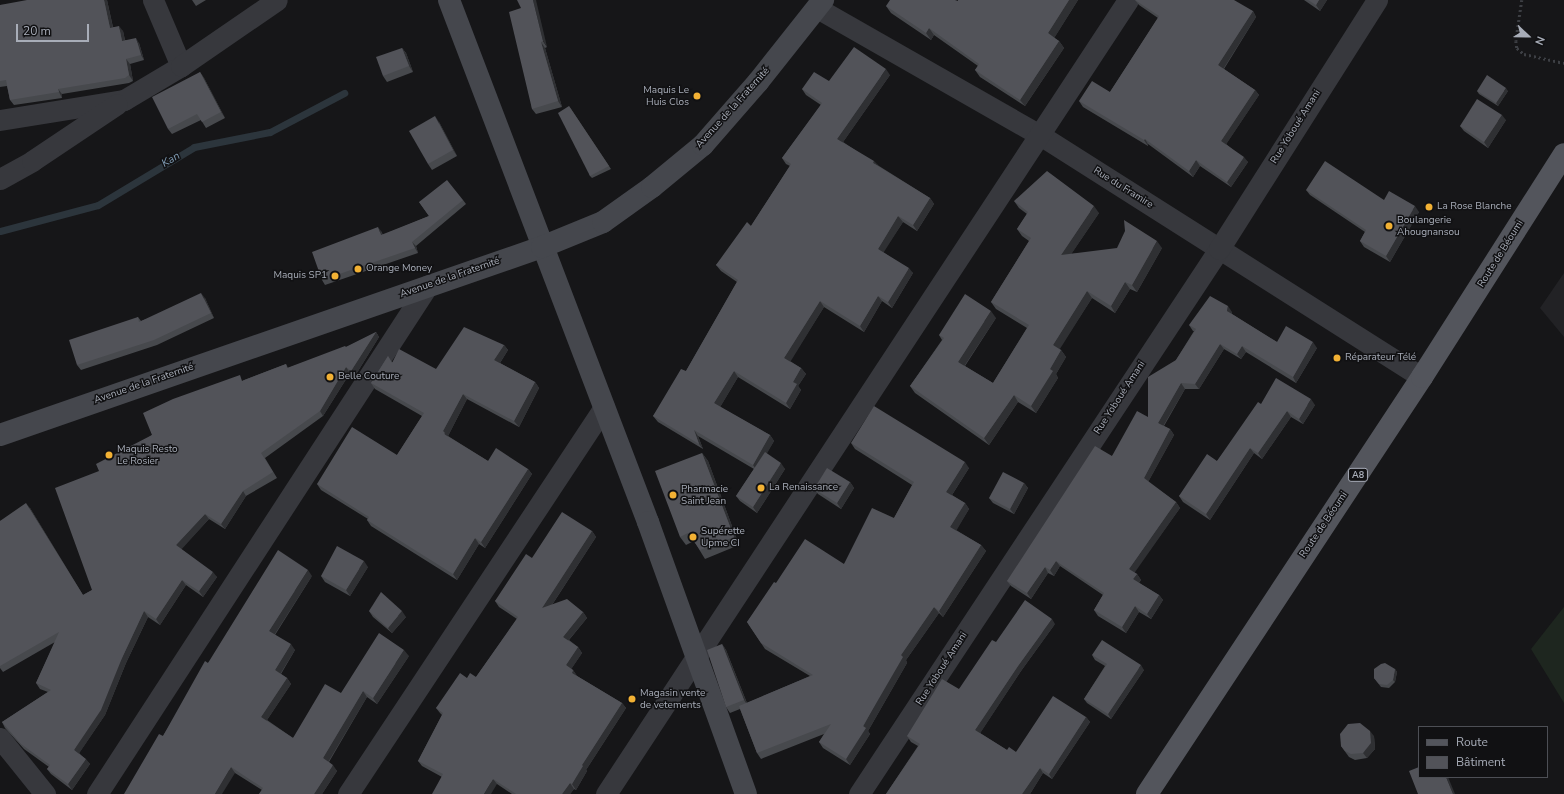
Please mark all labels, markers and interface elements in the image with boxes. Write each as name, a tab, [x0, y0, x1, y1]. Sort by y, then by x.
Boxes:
scale bar	[18, 16, 91, 42]
north arrow	[1508, 16, 1548, 56]
text: 20 m	[23, 23, 51, 39]
text: N	[1531, 34, 1548, 47]
street label: Avenue de la Fraternité	[694, 65, 772, 151]
place label: Maquis Le Huis Clos	[643, 84, 689, 108]
street label: Rue Yoboué Amani	[1268, 88, 1324, 166]
marker: Maquis Le Huis Clos	[692, 91, 702, 101]
water label: Kan	[159, 149, 183, 171]
street label: Rue du Framire	[1091, 165, 1155, 211]
place label: La Rose Blanche	[1437, 201, 1511, 213]
marker: La Rose Blanche	[1424, 202, 1434, 212]
place label: Boulangerie Ahougnansou	[1397, 214, 1460, 238]
street label: Route de Béoumi	[1476, 218, 1526, 290]
marker: Boulangerie Ahougnansou	[1384, 221, 1394, 231]
street label: Avenue de la Fraternité	[399, 255, 501, 301]
place label: Orange Money	[366, 263, 432, 275]
marker: Orange Money	[353, 264, 363, 274]
place label: Maquis SP1	[274, 270, 327, 282]
marker: Maquis SP1	[330, 271, 340, 281]
place label: Réparateur Télé	[1345, 352, 1416, 364]
marker: Réparateur Télé	[1332, 353, 1342, 363]
street label: Rue Yoboué Amani	[1092, 359, 1148, 437]
street label: Avenue de la Fraternité	[93, 361, 195, 407]
place label: Belle Couture	[338, 371, 399, 383]
marker: Belle Couture	[325, 372, 335, 382]
place label: Maquis Resto Le Rosier	[117, 443, 178, 466]
marker: Maquis Resto Le Rosier	[104, 450, 114, 460]
road number: A8	[1347, 468, 1369, 482]
place label: La Renaissance	[769, 482, 838, 494]
place label: Pharmacie Saint Jean	[681, 483, 728, 506]
marker: La Renaissance	[756, 483, 766, 493]
marker: Pharmacie Saint Jean	[668, 490, 678, 500]
street label: Route de Béoumi	[1298, 490, 1350, 560]
place label: Supérette Upme CI	[701, 525, 745, 548]
marker: Supérette Upme CI	[688, 532, 698, 542]
street label: Rue Yoboué Amani	[914, 630, 970, 708]
place label: Magasin vente de vetements	[640, 687, 705, 710]
marker: Magasin vente de vetements	[627, 694, 637, 704]
legend	[1418, 726, 1548, 778]
text: Route	[1456, 734, 1488, 750]
text: Bâtiment	[1456, 754, 1505, 770]

